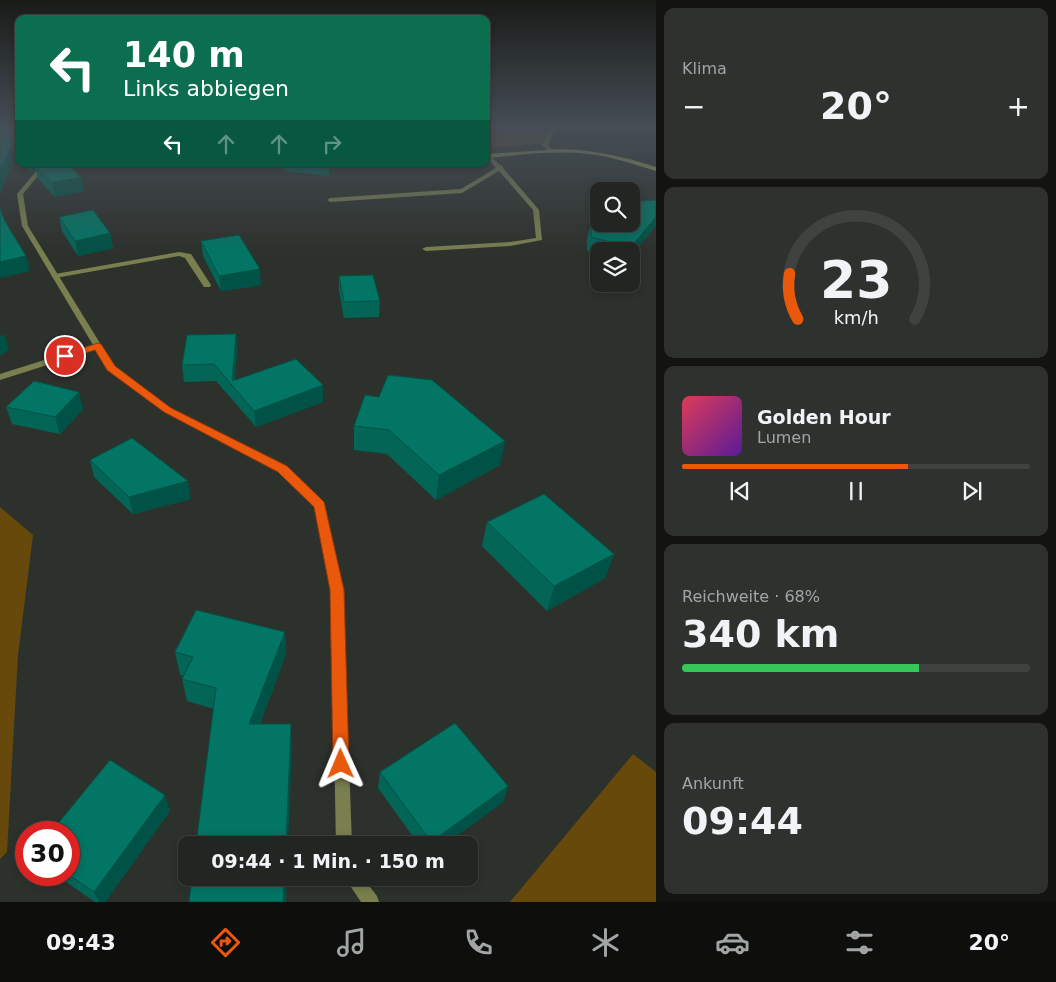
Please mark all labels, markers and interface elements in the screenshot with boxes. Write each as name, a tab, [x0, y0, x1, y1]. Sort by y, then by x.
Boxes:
icon: left	[40, 35, 105, 100]
text: 140 m	[123, 35, 245, 75]
text: Klima	[682, 59, 727, 78]
text: Links abbiegen	[123, 76, 289, 101]
text: 20°	[820, 84, 892, 128]
text: −	[682, 90, 705, 123]
text: +	[1007, 90, 1030, 123]
icon: left	[159, 130, 187, 158]
icon: ahead	[212, 130, 240, 158]
icon: ahead	[265, 130, 293, 158]
icon: right	[318, 130, 346, 158]
map controls	[590, 182, 640, 292]
button: search	[590, 182, 640, 232]
button: layers	[590, 242, 640, 292]
text: 23	[820, 250, 892, 310]
text: km/h	[833, 307, 879, 328]
pin	[44, 335, 86, 377]
icon: arrive	[51, 342, 79, 370]
text: Golden Hour	[757, 406, 891, 428]
text: Lumen	[757, 428, 811, 447]
icon: previous	[726, 477, 754, 505]
icon: pause	[842, 477, 870, 505]
icon: next	[958, 477, 986, 505]
text: Reichweite · 68%	[682, 587, 820, 606]
text: 340 km	[682, 612, 839, 656]
position arrow	[314, 737, 366, 789]
text: Ankunft	[682, 774, 744, 793]
text: 09:44	[682, 799, 803, 843]
speed limit sign: 30	[15, 821, 80, 886]
text: 09:44 · 1 Min. · 150 m	[211, 850, 445, 872]
icon: directions	[208, 925, 243, 960]
icon: music	[334, 925, 369, 960]
icon: phone	[461, 925, 496, 960]
icon: climate	[588, 925, 623, 960]
icon: car	[715, 925, 750, 960]
icon: filters	[842, 925, 877, 960]
text: 09:43	[46, 930, 116, 955]
text: 20°	[968, 930, 1010, 955]

